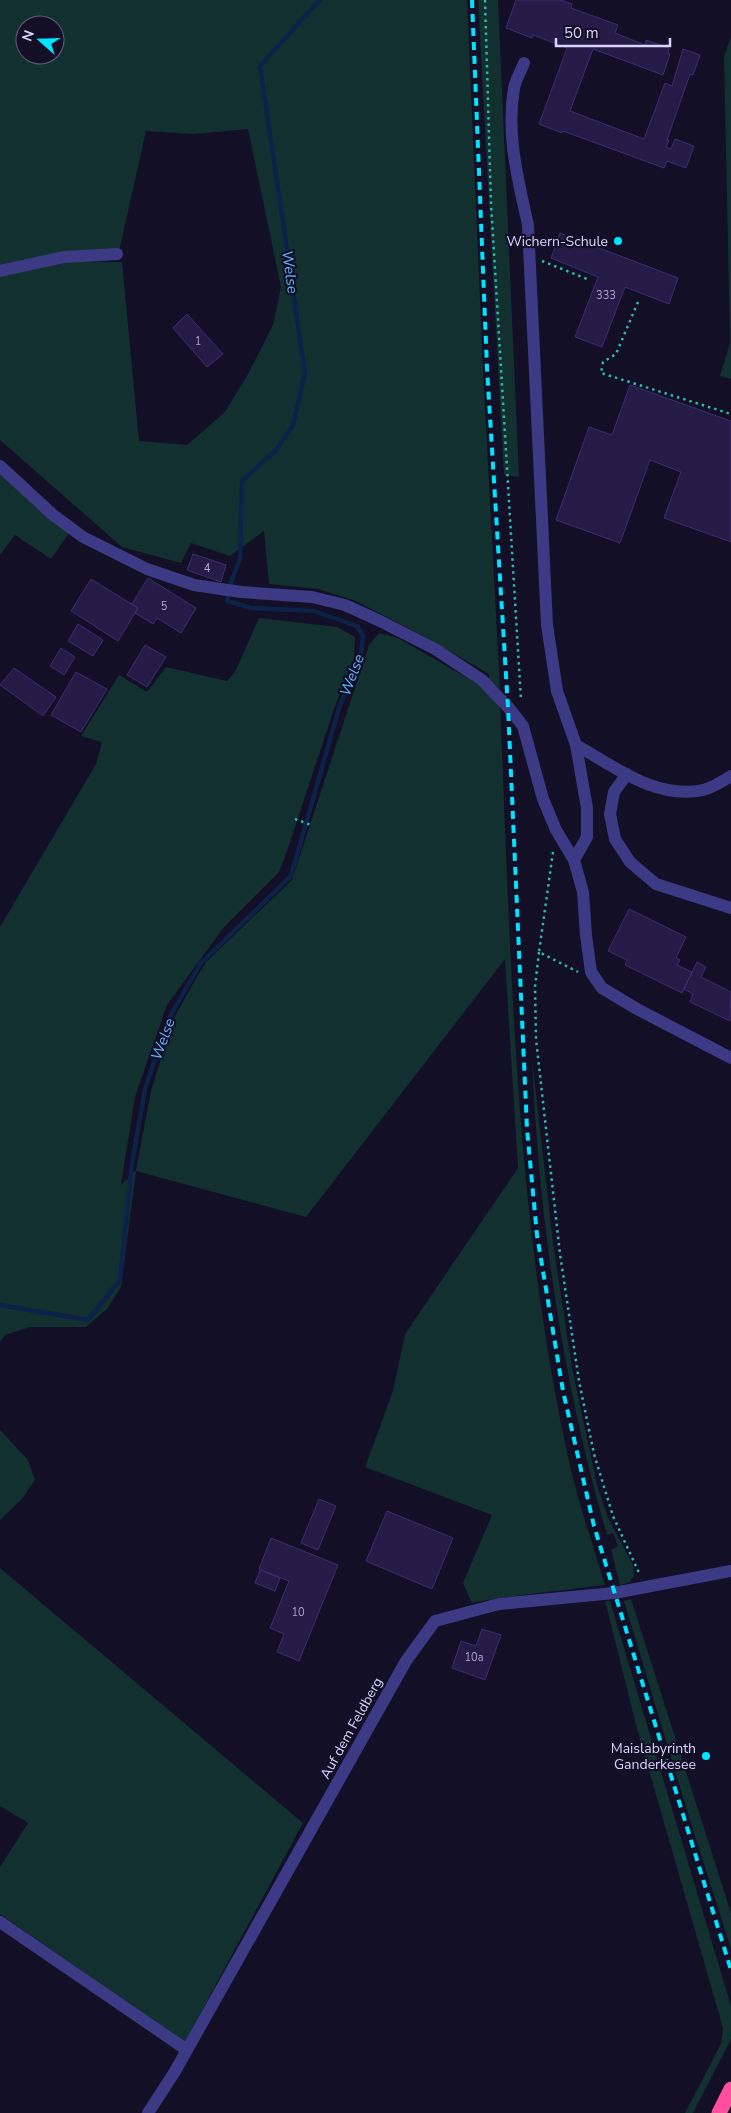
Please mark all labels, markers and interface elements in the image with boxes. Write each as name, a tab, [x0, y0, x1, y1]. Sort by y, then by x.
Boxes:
north arrow	[15, 15, 65, 65]
scale bar	[556, 15, 670, 47]
text: 50 m	[564, 23, 599, 43]
text: N	[18, 28, 39, 44]
place label: Wichern-Schule	[506, 232, 608, 251]
marker: Wichern-Schule	[612, 235, 624, 247]
water label: Welse	[277, 249, 303, 295]
house number: 333	[596, 288, 616, 303]
house number: 1	[195, 334, 201, 349]
house number: 4	[204, 561, 211, 576]
house number: 5	[161, 599, 168, 614]
water label: Welse	[335, 651, 369, 699]
water label: Welse	[146, 1015, 180, 1063]
house number: 10	[291, 1605, 305, 1620]
house number: 10a	[464, 1650, 484, 1665]
street label: Auf dem Feldberg	[316, 1674, 387, 1782]
place label: Maislabyrinth Ganderkesee	[611, 1739, 696, 1774]
marker: Maislabyrinth Ganderkesee	[700, 1750, 712, 1762]

